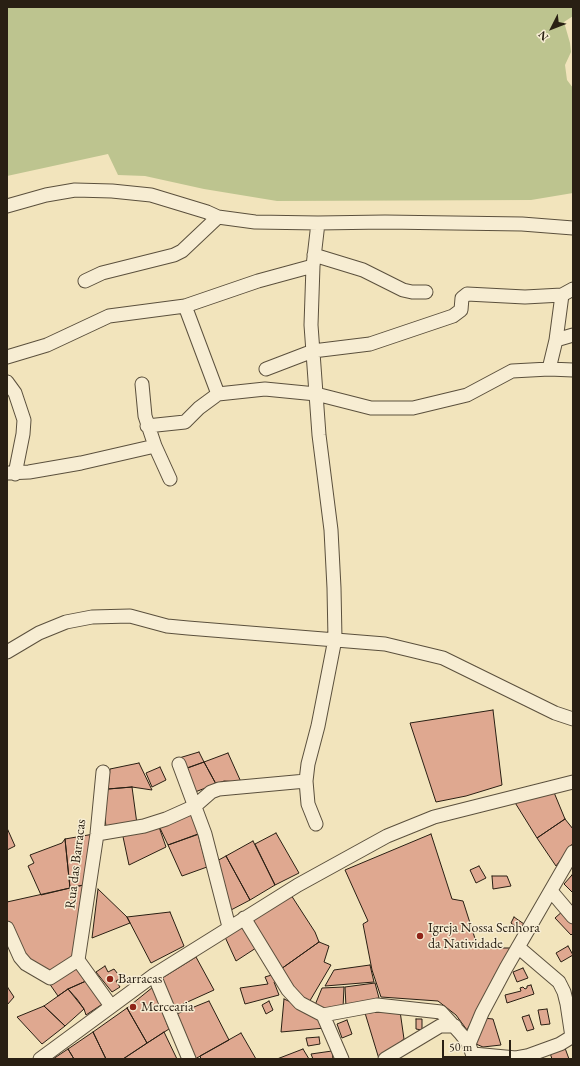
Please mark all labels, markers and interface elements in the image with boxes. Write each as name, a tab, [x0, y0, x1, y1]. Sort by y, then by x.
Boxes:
north arrow	[532, 8, 572, 48]
text: N	[535, 28, 551, 44]
street label: Rua das Barracas	[62, 818, 90, 910]
place label: Igreja Nossa Senhora da Natividade	[428, 920, 540, 952]
marker: Igreja Nossa Senhora da Natividade	[415, 931, 425, 941]
place label: Barracas	[118, 971, 162, 987]
marker: Barracas	[105, 974, 115, 984]
place label: Mercearia	[141, 999, 194, 1015]
marker: Mercearia	[128, 1002, 138, 1012]
scale bar	[444, 1032, 513, 1058]
text: 50 m	[449, 1039, 472, 1055]

